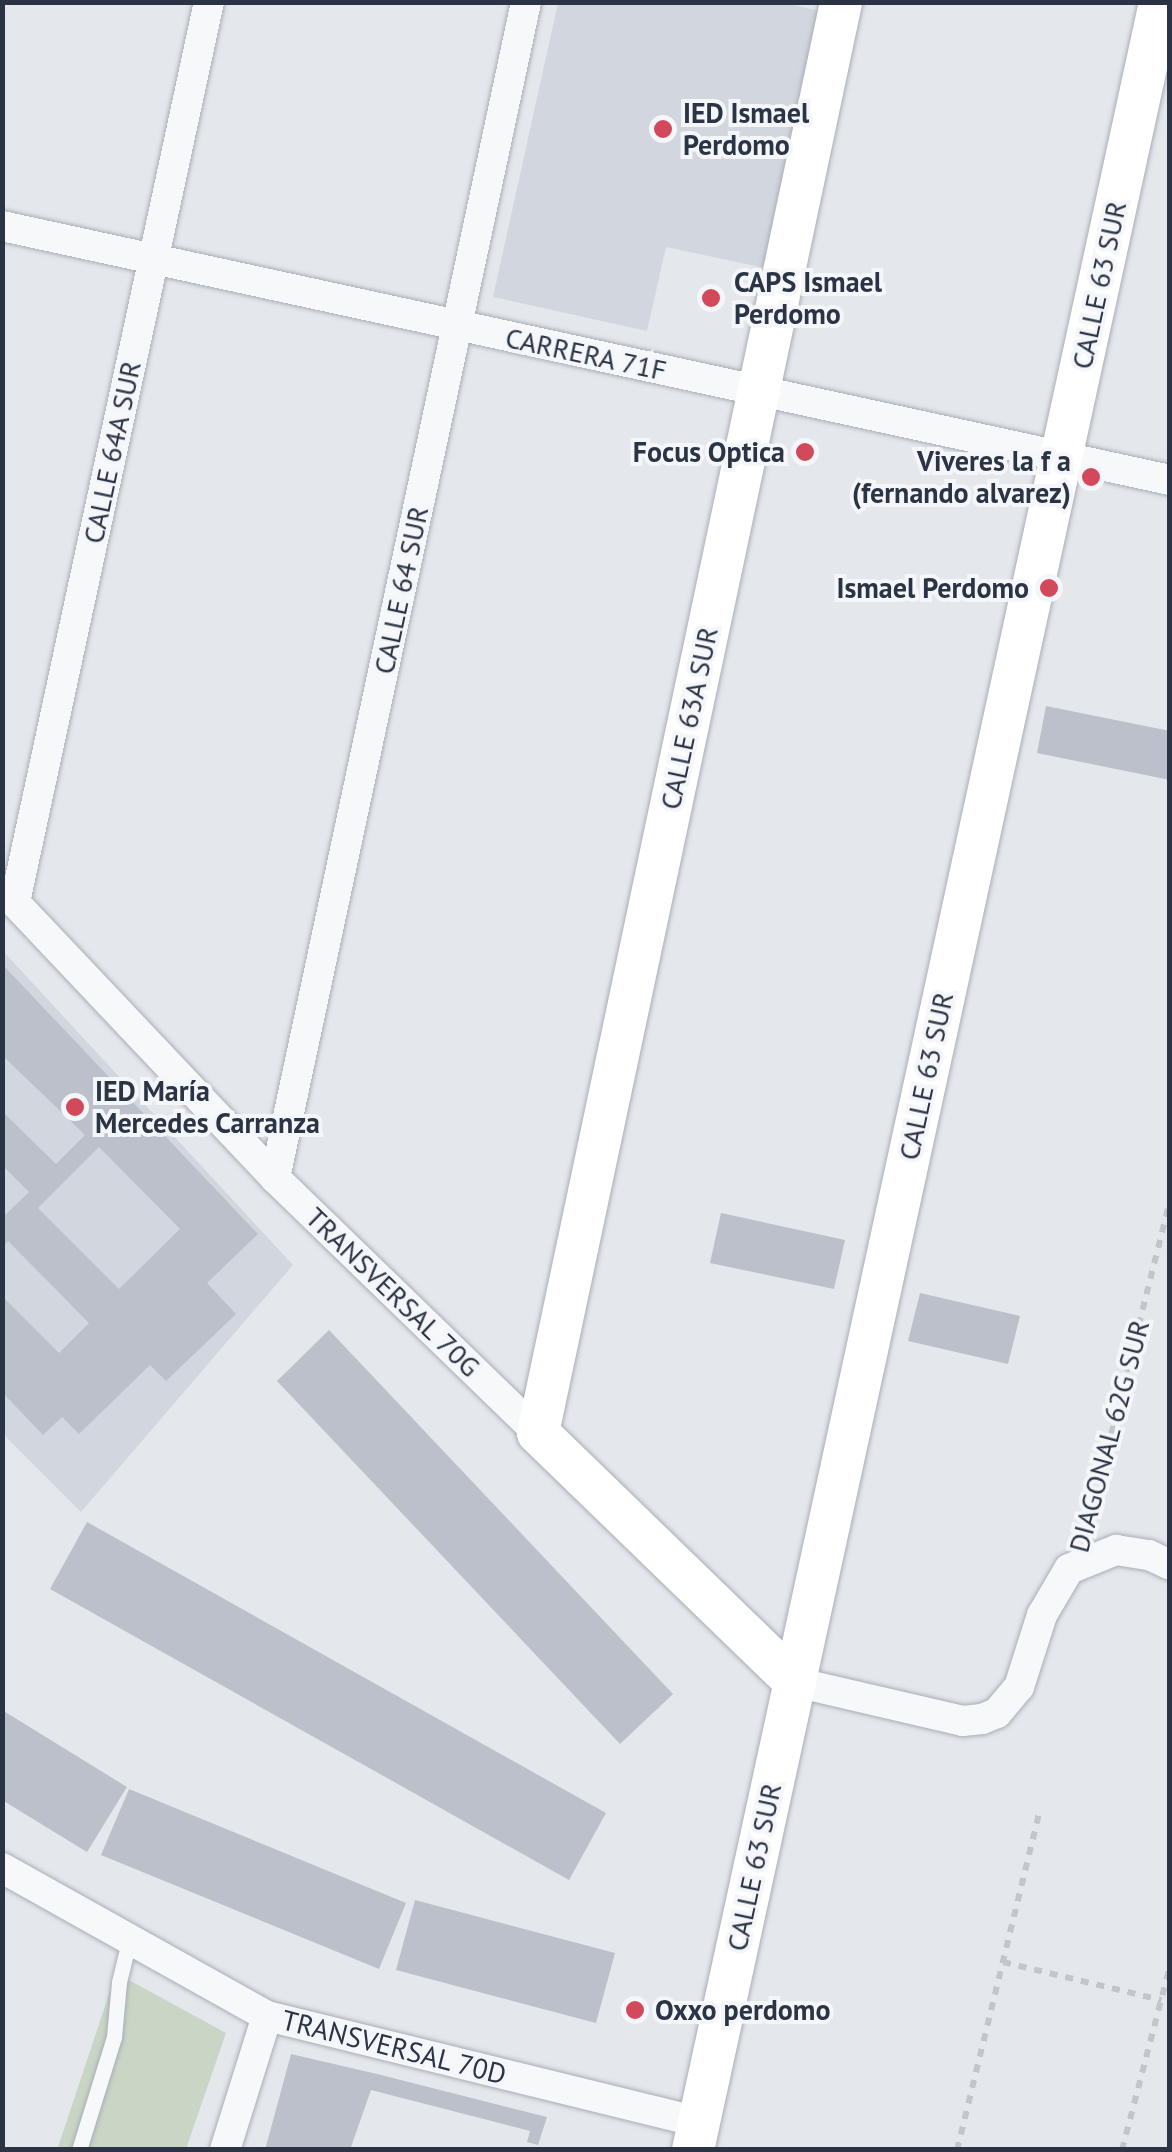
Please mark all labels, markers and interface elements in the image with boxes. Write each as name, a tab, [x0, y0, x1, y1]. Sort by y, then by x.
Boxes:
place label: IED Ismael Perdomo	[683, 96, 809, 162]
marker: IED Ismael Perdomo	[652, 118, 674, 140]
street label: CALLE 63 SUR	[1065, 198, 1133, 372]
place label: CAPS Ismael Perdomo	[734, 265, 882, 331]
marker: CAPS Ismael Perdomo	[698, 285, 724, 311]
street label: CARRERA 71F	[502, 320, 670, 388]
street label: CALLE 64A SUR	[76, 357, 148, 547]
place label: Focus Optica	[632, 435, 785, 469]
marker: Focus Optica	[794, 441, 816, 463]
place label: Viveres la f a (fernando alvarez)	[852, 444, 1071, 510]
marker: Viveres la f a (fernando alvarez)	[1080, 466, 1102, 488]
street label: CALLE 64 SUR	[367, 503, 435, 677]
place label: Ismael Perdomo	[836, 571, 1029, 605]
marker: Ismael Perdomo	[1038, 577, 1060, 599]
street label: CALLE 63A SUR	[653, 623, 725, 813]
street label: CALLE 63 SUR	[892, 989, 960, 1163]
place label: IED María Mercedes Carranza	[95, 1074, 320, 1140]
marker: IED María Mercedes Carranza	[64, 1096, 86, 1118]
street label: TRANSVERSAL 70G	[299, 1200, 487, 1384]
street label: DIAGONAL 62G SUR	[1062, 1315, 1156, 1557]
street label: CALLE 63 SUR	[720, 1780, 788, 1954]
place label: Oxxo perdomo	[655, 1993, 830, 2027]
marker: Oxxo perdomo	[624, 1999, 646, 2021]
street label: TRANSVERSAL 70D	[278, 2003, 510, 2091]

